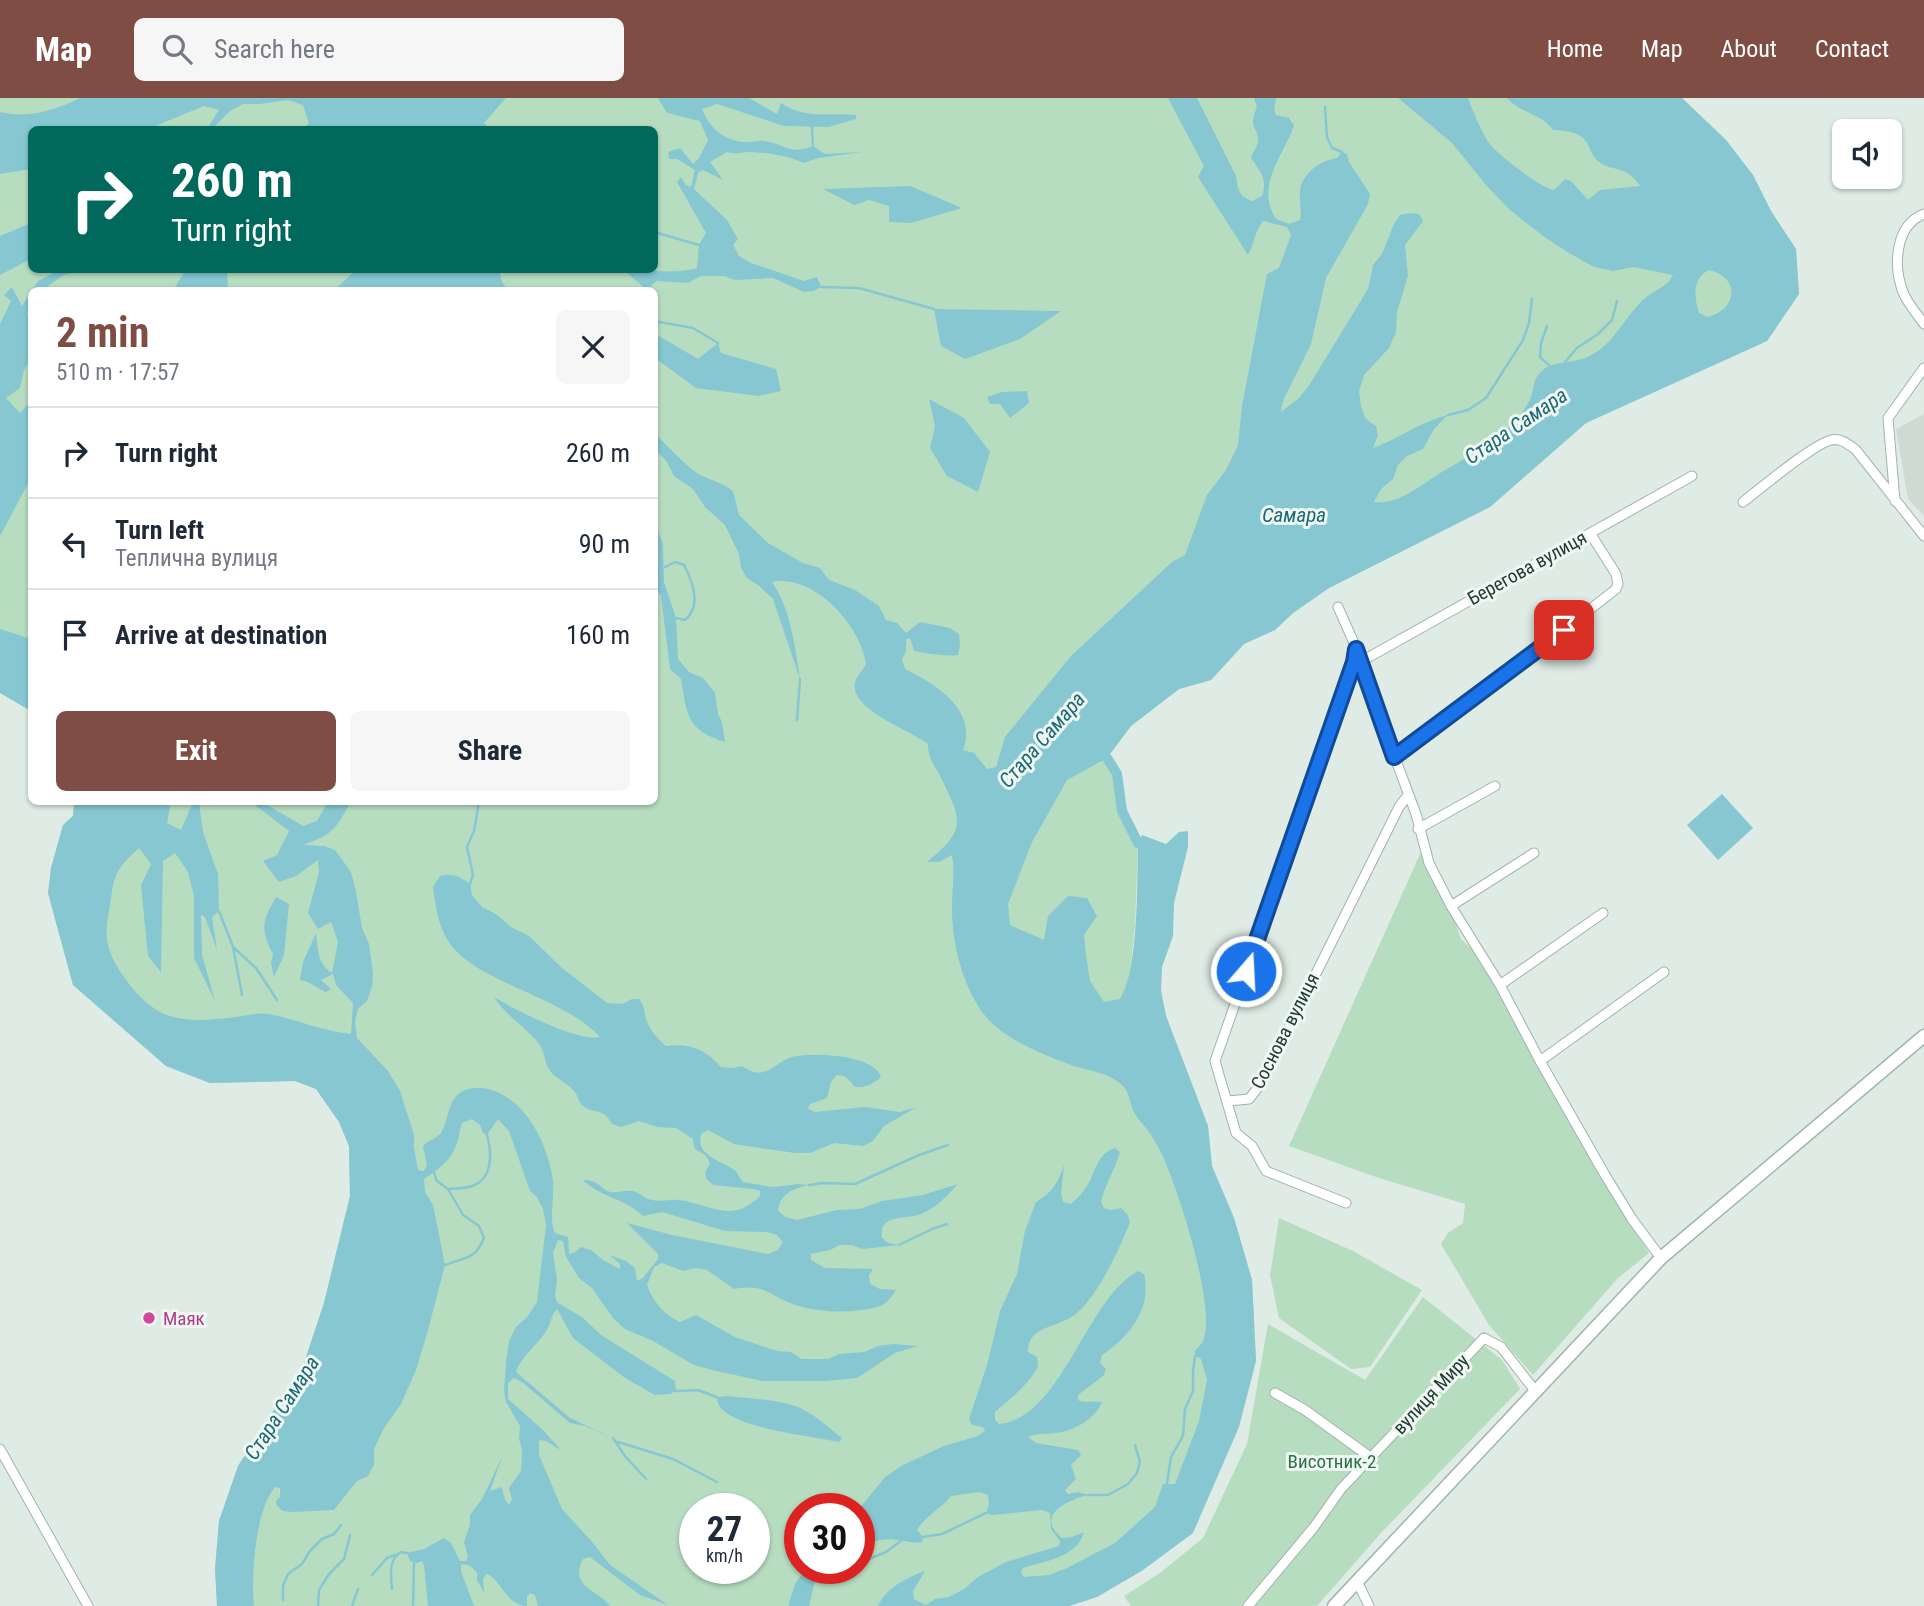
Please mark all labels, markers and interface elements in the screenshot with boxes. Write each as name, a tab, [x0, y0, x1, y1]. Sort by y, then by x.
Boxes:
search box	[134, 18, 624, 81]
text: Map	[35, 30, 92, 69]
icon: search	[158, 30, 196, 68]
text: Search here	[214, 34, 335, 64]
text: Home	[1547, 35, 1603, 63]
text: Map	[1641, 35, 1683, 63]
text: About	[1721, 35, 1777, 63]
text: Contact	[1815, 35, 1889, 63]
map controls	[1832, 119, 1902, 189]
button: sound	[1832, 119, 1902, 189]
text: 260 m	[171, 152, 293, 209]
icon: right	[56, 154, 147, 245]
text: Turn right	[171, 211, 292, 249]
text: 2 min	[56, 308, 149, 357]
button: close	[556, 310, 630, 384]
text: 510 m · 17:57	[56, 359, 180, 386]
water label: Стара Самара	[1460, 383, 1572, 469]
icon: right	[56, 434, 94, 472]
text: Turn right	[115, 438, 217, 468]
text: 260 m	[566, 438, 630, 468]
water label: Самара	[1262, 503, 1326, 527]
text: Turn left	[115, 515, 204, 545]
icon: left	[56, 525, 94, 563]
street label: Берегова вулиця	[1463, 526, 1591, 610]
text: 90 m	[579, 529, 630, 559]
text: Теплична вулиця	[115, 545, 278, 572]
pin	[1534, 600, 1594, 660]
icon: arrive	[1545, 611, 1583, 649]
icon: arrive	[56, 616, 94, 654]
text: Arrive at destination	[115, 620, 327, 650]
text: 160 m	[566, 620, 630, 650]
water label: Стара Самара	[994, 687, 1090, 793]
button: Exit	[56, 711, 336, 791]
button: Share	[350, 711, 630, 791]
position arrow	[1209, 934, 1283, 1008]
street label: Соснова вулиця	[1246, 969, 1324, 1093]
place label: Маяк	[163, 1307, 205, 1330]
marker: Маяк	[141, 1310, 157, 1326]
street label: вулиця Миру	[1388, 1349, 1474, 1439]
water label: Стара Самара	[240, 1352, 324, 1464]
park label: Висотник-2	[1288, 1450, 1376, 1473]
speed limit sign: 30	[784, 1493, 875, 1584]
text: 27	[707, 1509, 742, 1550]
text: km/h	[706, 1545, 743, 1566]

